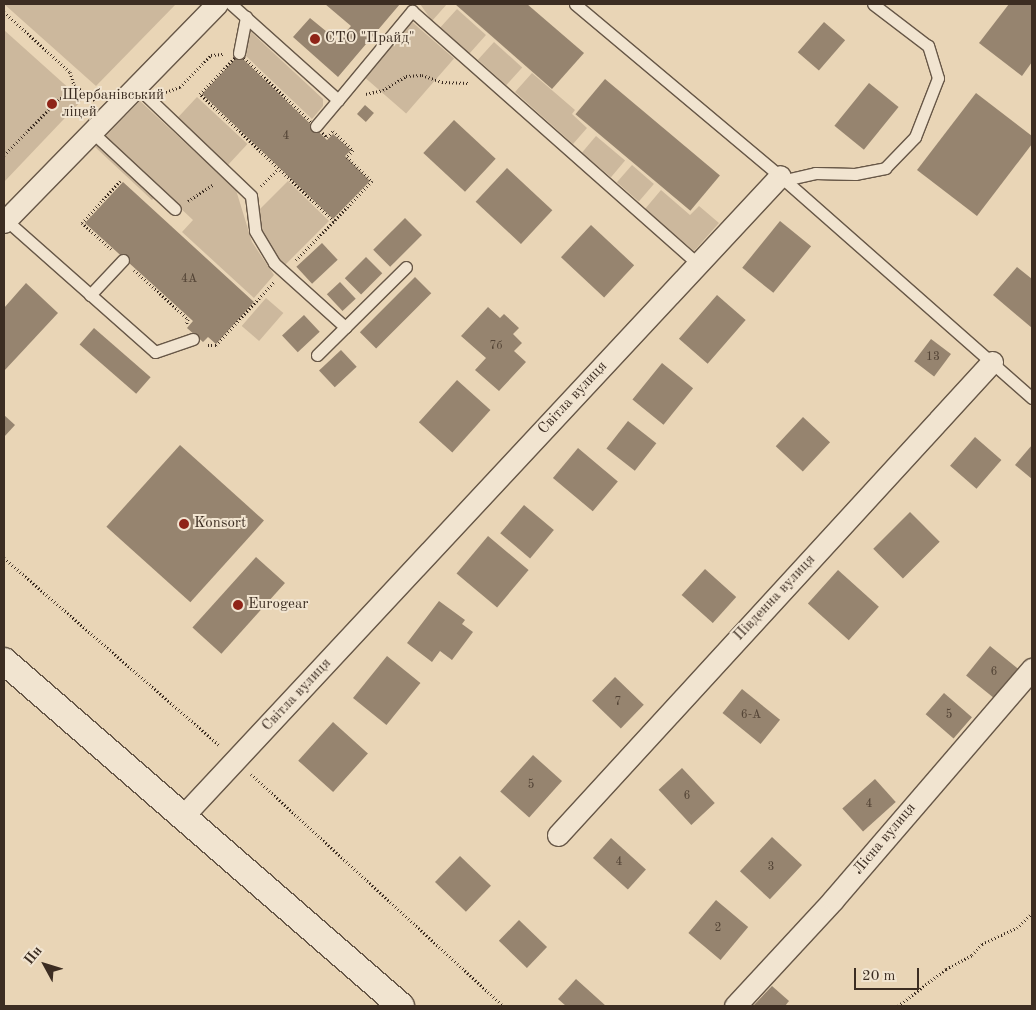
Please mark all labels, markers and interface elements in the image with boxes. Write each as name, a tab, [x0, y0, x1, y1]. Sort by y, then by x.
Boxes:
place label: СТО "Прайд"	[325, 30, 415, 48]
marker: СТО "Прайд"	[309, 33, 321, 45]
place label: Щербанівський ліцей	[62, 86, 164, 121]
marker: Щербанівський ліцей	[46, 98, 58, 110]
house number: 4	[283, 130, 289, 144]
house number: 4А	[181, 273, 197, 287]
house number: 7б	[490, 340, 502, 354]
house number: 13	[926, 351, 940, 365]
street label: Світла вулиця	[535, 358, 611, 438]
place label: Konsort	[194, 515, 246, 533]
marker: Konsort	[178, 518, 190, 530]
street label: Південна вулиця	[730, 551, 820, 645]
place label: Eurogear	[248, 596, 309, 614]
marker: Eurogear	[232, 599, 244, 611]
street label: Світла вулиця	[259, 655, 335, 735]
house number: 6	[991, 666, 997, 680]
house number: 7	[615, 696, 621, 710]
house number: 6-А	[741, 709, 761, 723]
house number: 5	[946, 709, 952, 723]
house number: 5	[528, 779, 534, 793]
house number: 6	[684, 790, 690, 804]
house number: 4	[866, 798, 872, 812]
street label: Лісна вулиця	[850, 799, 920, 879]
house number: 4	[616, 856, 622, 870]
house number: 3	[768, 861, 774, 875]
house number: 2	[715, 922, 721, 936]
north arrow	[20, 940, 70, 990]
text: Пн	[22, 944, 45, 967]
scale bar	[856, 958, 921, 990]
text: 20 m	[862, 969, 896, 984]

